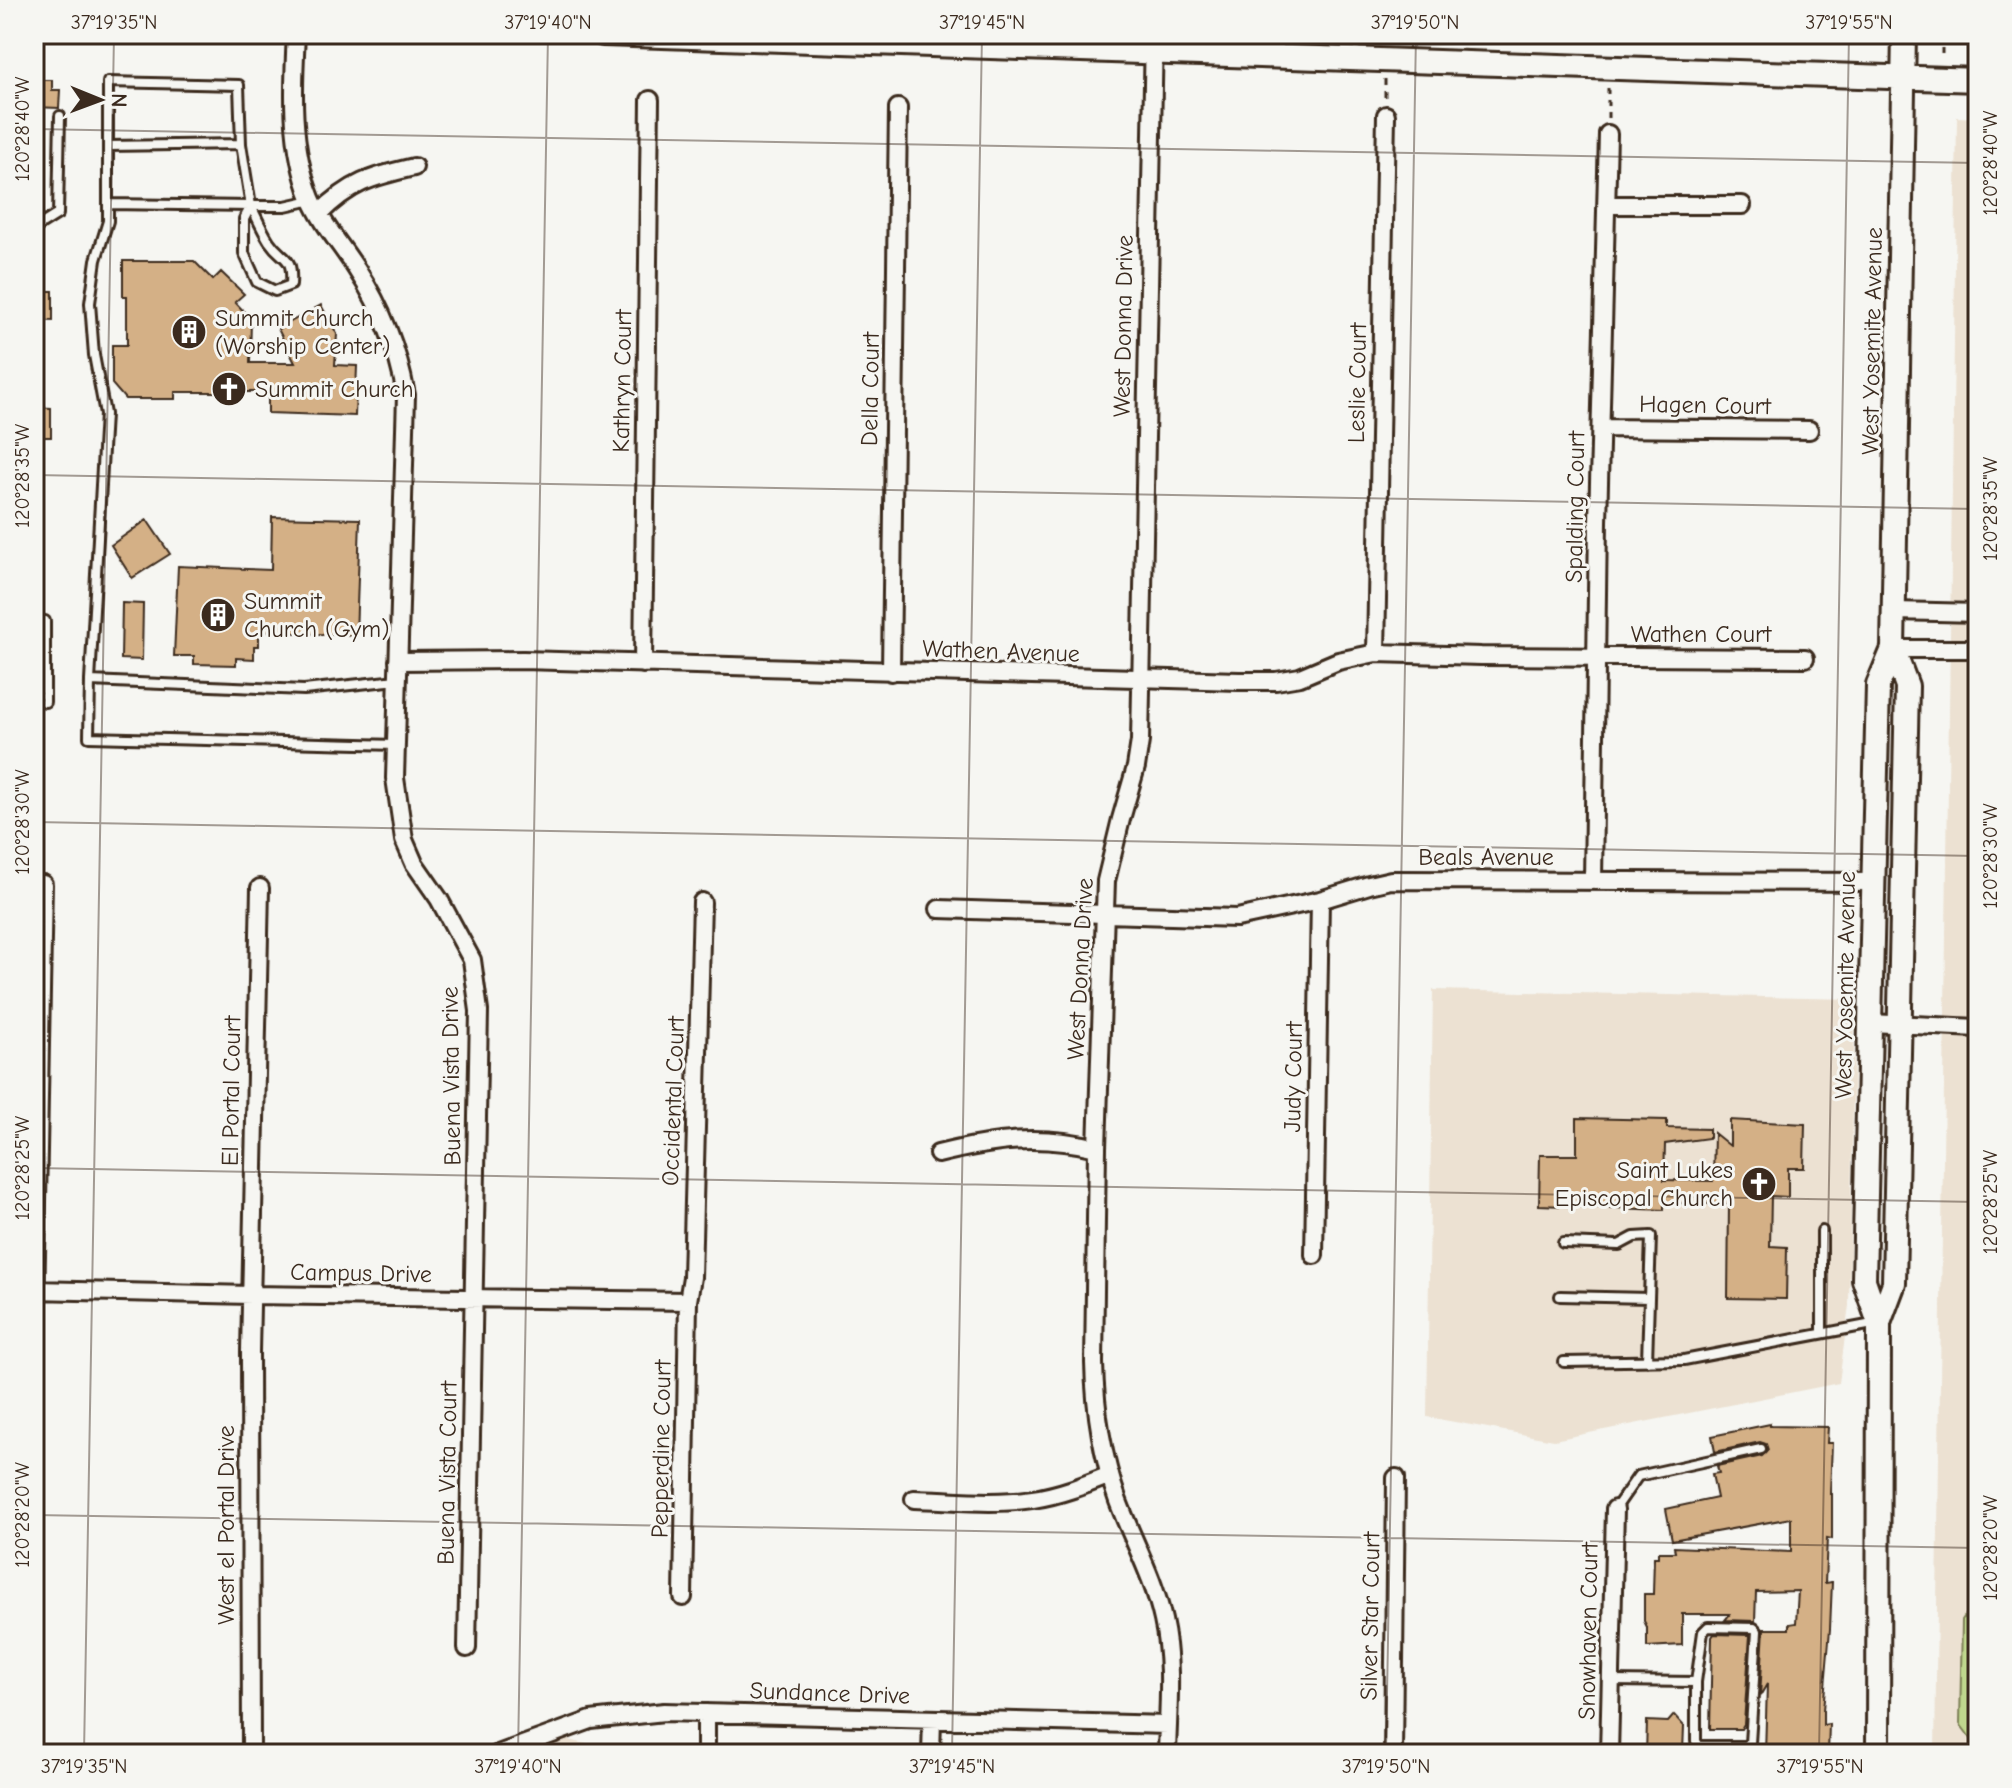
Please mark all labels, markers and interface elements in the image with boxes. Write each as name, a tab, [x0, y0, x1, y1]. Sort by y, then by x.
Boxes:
text: 37°19'35"N	[71, 11, 157, 34]
text: 37°19'40"N	[504, 11, 592, 34]
text: 37°19'45"N	[939, 11, 1025, 34]
text: 37°19'50"N	[1371, 11, 1459, 34]
text: 37°19'55"N	[1805, 11, 1893, 34]
north arrow	[60, 60, 140, 140]
text: 120°28'40"W	[11, 76, 34, 181]
text: N	[106, 93, 132, 108]
text: 120°28'40"W	[1979, 110, 2002, 215]
street label: West Yosemite Avenue	[1856, 227, 1888, 455]
street label: West Donna Drive	[1107, 235, 1139, 417]
place label: Summit Church (Worship Center)	[215, 304, 391, 360]
street label: Kathryn Court	[607, 308, 637, 453]
building icon: Summit Church (Worship Center)	[170, 313, 208, 351]
street label: Leslie Court	[1342, 321, 1372, 443]
street label: Della Court	[855, 331, 885, 446]
church icon: Summit Church	[210, 370, 248, 408]
place label: Summit Church	[255, 375, 414, 403]
street label: Hagen Court	[1639, 390, 1772, 420]
text: 120°28'35"W	[11, 423, 34, 528]
street label: Spalding Court	[1560, 430, 1590, 583]
text: 120°28'35"W	[1979, 456, 2002, 561]
place label: Summit Church (Gym)	[244, 587, 390, 643]
building icon: Summit Church (Gym)	[199, 596, 237, 634]
street label: Wathen Court	[1631, 620, 1772, 648]
street label: Wathen Avenue	[922, 634, 1080, 668]
text: 120°28'30"W	[11, 769, 34, 875]
text: 120°28'30"W	[1979, 803, 2002, 909]
street label: Beals Avenue	[1418, 843, 1554, 871]
street label: West Yosemite Avenue	[1829, 871, 1861, 1099]
street label: West Donna Drive	[1061, 877, 1099, 1061]
street label: Buena Vista Drive	[435, 986, 467, 1166]
street label: El Portal Court	[216, 1014, 246, 1166]
street label: Occidental Court	[656, 1014, 690, 1186]
street label: Judy Court	[1278, 1020, 1308, 1133]
text: 120°28'25"W	[11, 1115, 34, 1220]
text: 120°28'25"W	[1979, 1149, 2002, 1254]
place label: Saint Lukes Episcopal Church	[1555, 1156, 1733, 1212]
church icon: Saint Lukes Episcopal Church	[1740, 1165, 1778, 1203]
street label: Campus Drive	[290, 1258, 432, 1288]
street label: Pepperdine Court	[645, 1358, 677, 1538]
street label: Buena Vista Court	[431, 1380, 463, 1565]
street label: West el Portal Drive	[212, 1425, 240, 1625]
text: 120°28'20"W	[11, 1462, 34, 1568]
text: 120°28'20"W	[1979, 1495, 2002, 1601]
street label: Silver Star Court	[1355, 1530, 1385, 1700]
street label: Snowhaven Court	[1572, 1541, 1604, 1720]
street label: Sundance Drive	[749, 1676, 911, 1710]
text: 37°19'35"N	[41, 1755, 127, 1778]
text: 37°19'40"N	[474, 1755, 562, 1778]
text: 37°19'45"N	[909, 1755, 995, 1778]
text: 37°19'50"N	[1342, 1755, 1430, 1778]
text: 37°19'55"N	[1776, 1755, 1864, 1778]

